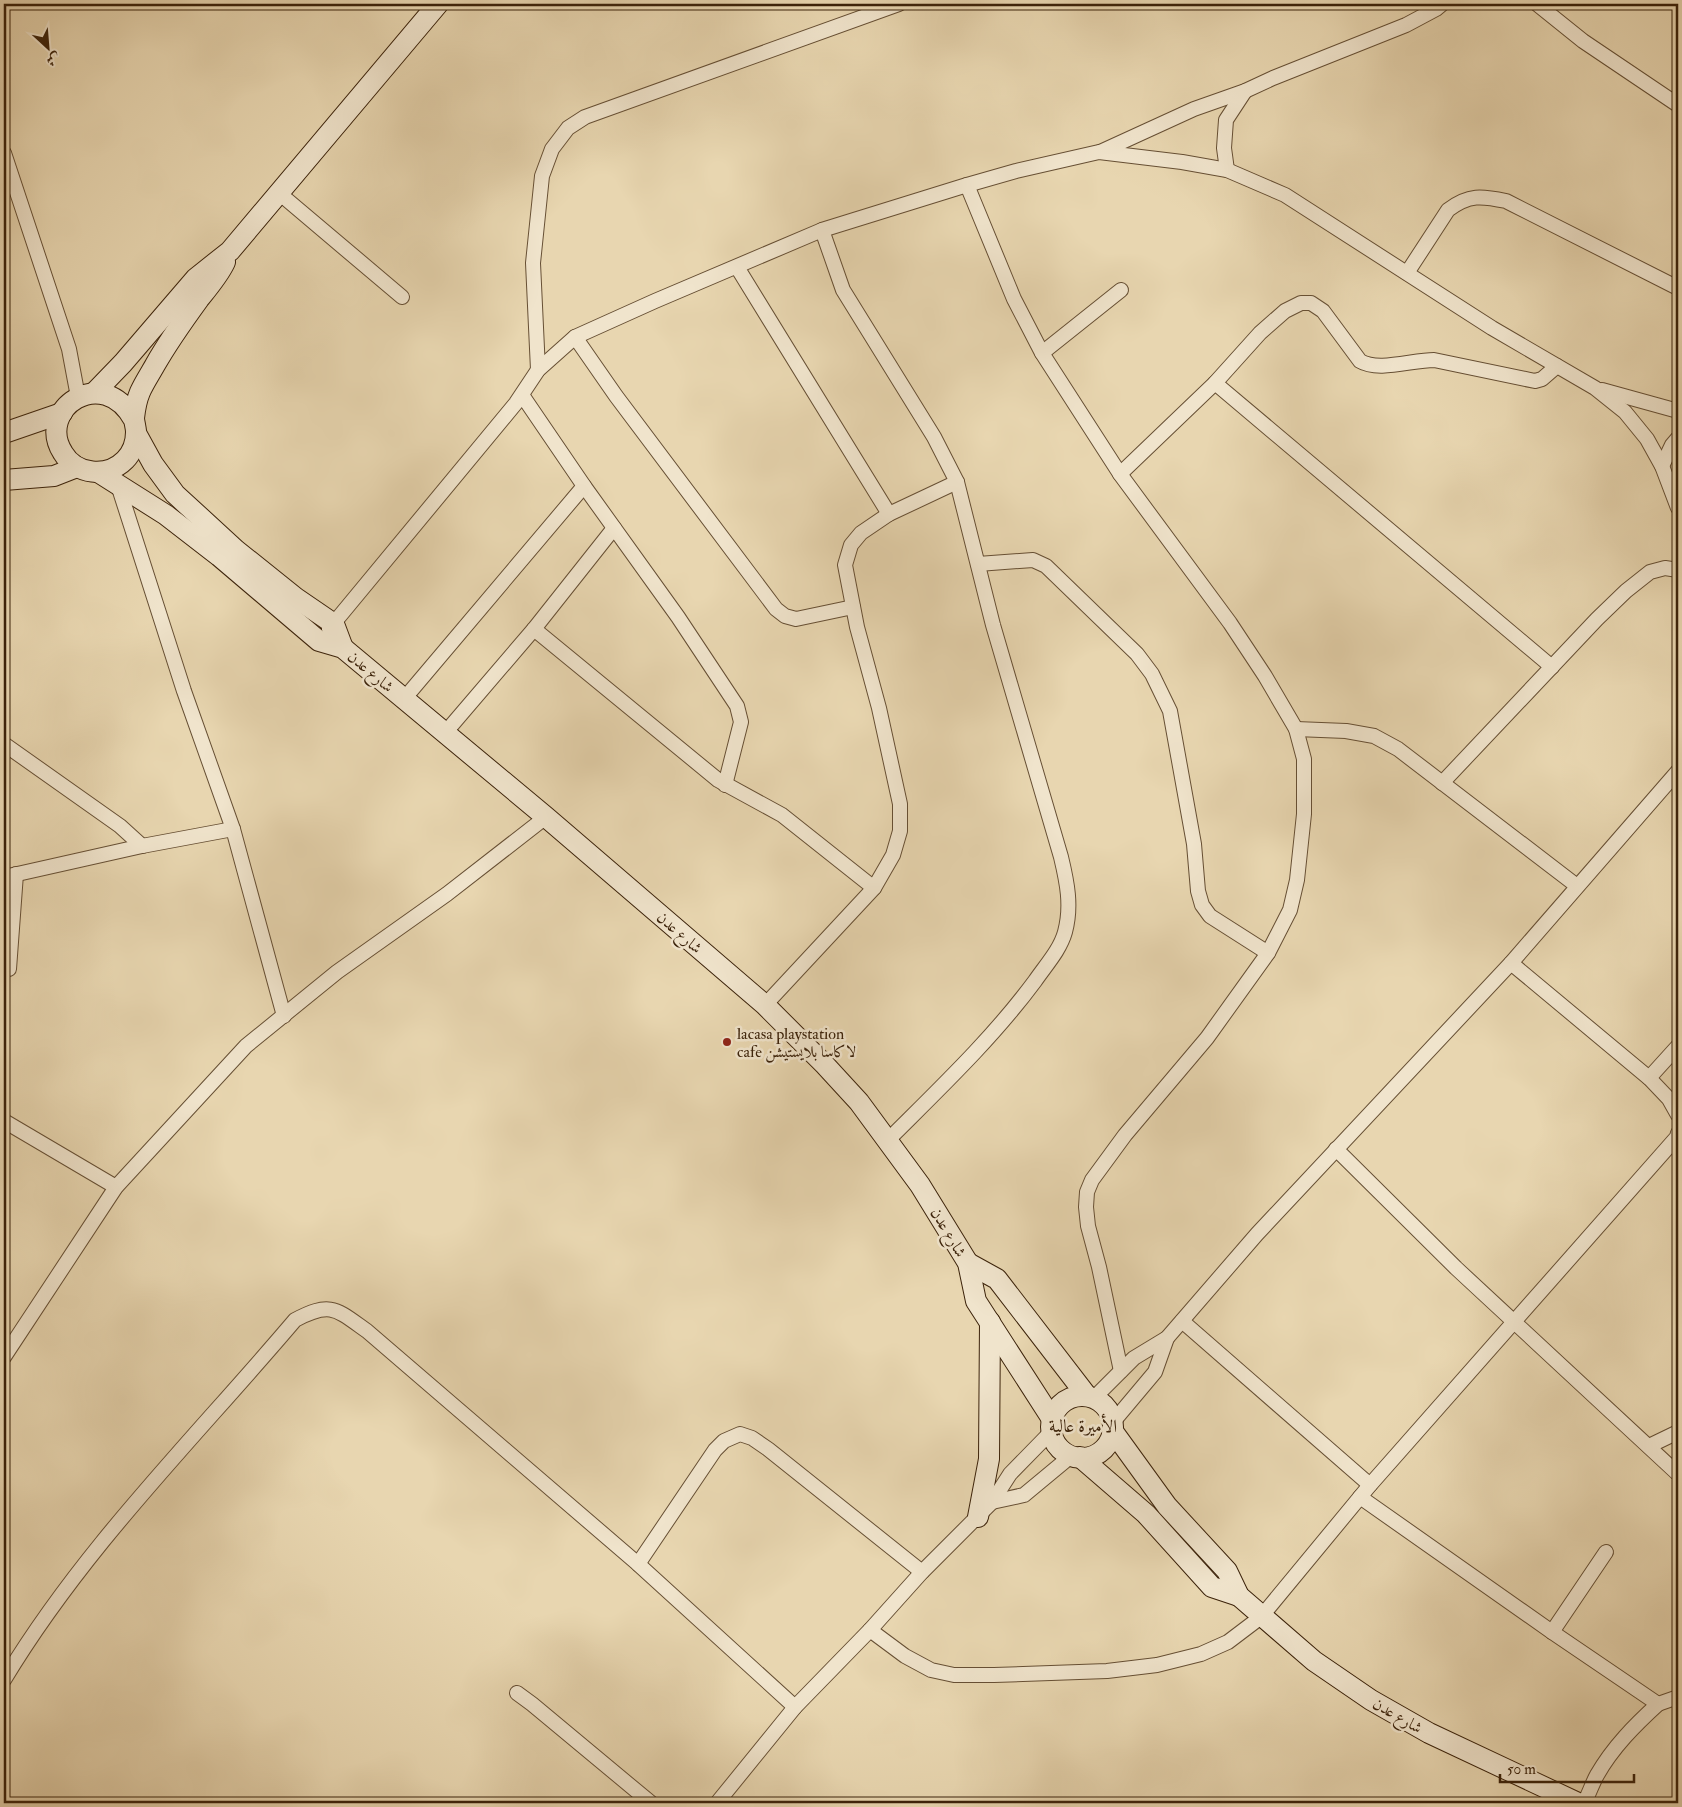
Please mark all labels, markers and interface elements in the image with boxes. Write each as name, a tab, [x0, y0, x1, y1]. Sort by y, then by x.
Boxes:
north arrow	[22, 22, 72, 72]
text: ش	[43, 49, 63, 70]
street label: شارع عدن	[341, 647, 397, 699]
street label: شارع عدن	[650, 907, 706, 960]
place label: lacasa playstation cafe لاكاسا بلايستيشن	[737, 1024, 856, 1063]
marker: lacasa playstation cafe لاكاسا بلايستيشن	[721, 1036, 733, 1048]
street label: شارع عدن	[923, 1204, 971, 1262]
district label: الأميرة عالية	[1049, 1413, 1117, 1438]
street label: شارع عدن	[1368, 1694, 1426, 1741]
scale bar	[1500, 1752, 1633, 1784]
text: 50 m	[1507, 1760, 1536, 1779]

